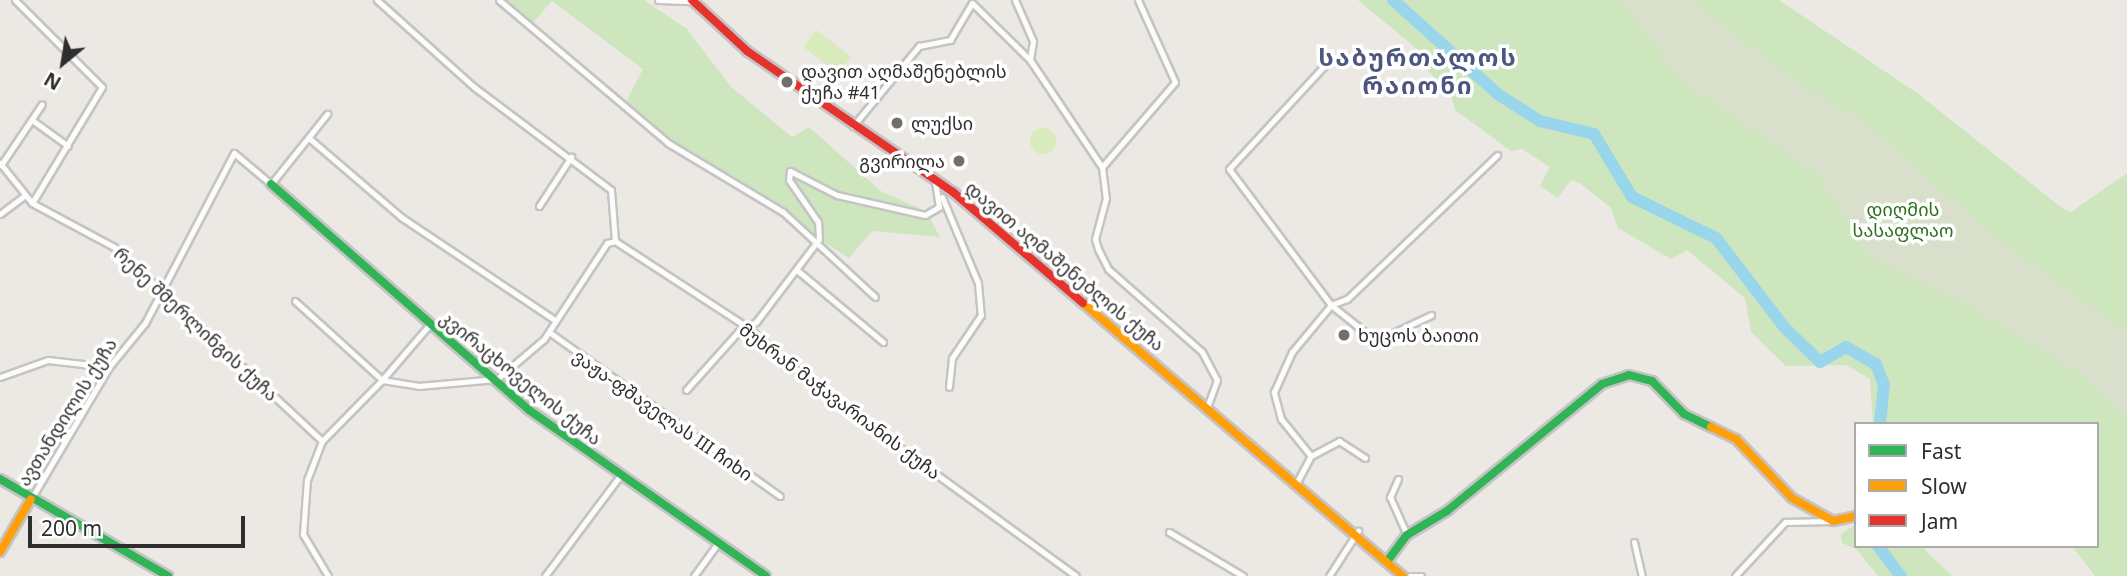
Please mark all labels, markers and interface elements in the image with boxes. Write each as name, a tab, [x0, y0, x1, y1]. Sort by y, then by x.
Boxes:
north arrow	[28, 28, 98, 98]
district label: საბურთალოს რაიონი	[1320, 43, 1516, 99]
place label: დავით აღმაშენებლის ქუჩა #41	[801, 61, 1007, 104]
text: N	[39, 66, 66, 96]
marker: დავით აღმაშენებლის ქუჩა #41	[779, 74, 795, 90]
place label: ლუქსი	[911, 112, 973, 134]
marker: ლუქსი	[889, 115, 905, 131]
place label: გვირილა	[859, 150, 945, 172]
marker: გვირილა	[951, 153, 967, 169]
street label: დავით აღმაშენებლის ქუჩა	[961, 177, 1169, 355]
park label: დიღმის სასაფლაო	[1853, 199, 1953, 242]
street label: რენე შმერლინგის ქუჩა	[110, 242, 282, 406]
street label: კვირაცხოველის ქუჩა	[436, 306, 606, 450]
street label: მუხრან მაჭავარიანის ქუჩა	[735, 318, 945, 484]
place label: ხუცოს ბაითი	[1358, 324, 1479, 346]
marker: ხუცოს ბაითი	[1336, 327, 1352, 343]
street label: ავთანდილის ქუჩა	[13, 334, 121, 490]
street label: ვაჟა-ფშაველას III ჩიხი	[569, 345, 757, 485]
legend	[1854, 422, 2099, 548]
text: Fast	[1921, 437, 1961, 465]
text: Slow	[1921, 472, 1967, 500]
scale bar	[32, 503, 248, 546]
text: Jam	[1921, 507, 1958, 535]
text: 200 m	[41, 514, 102, 542]

